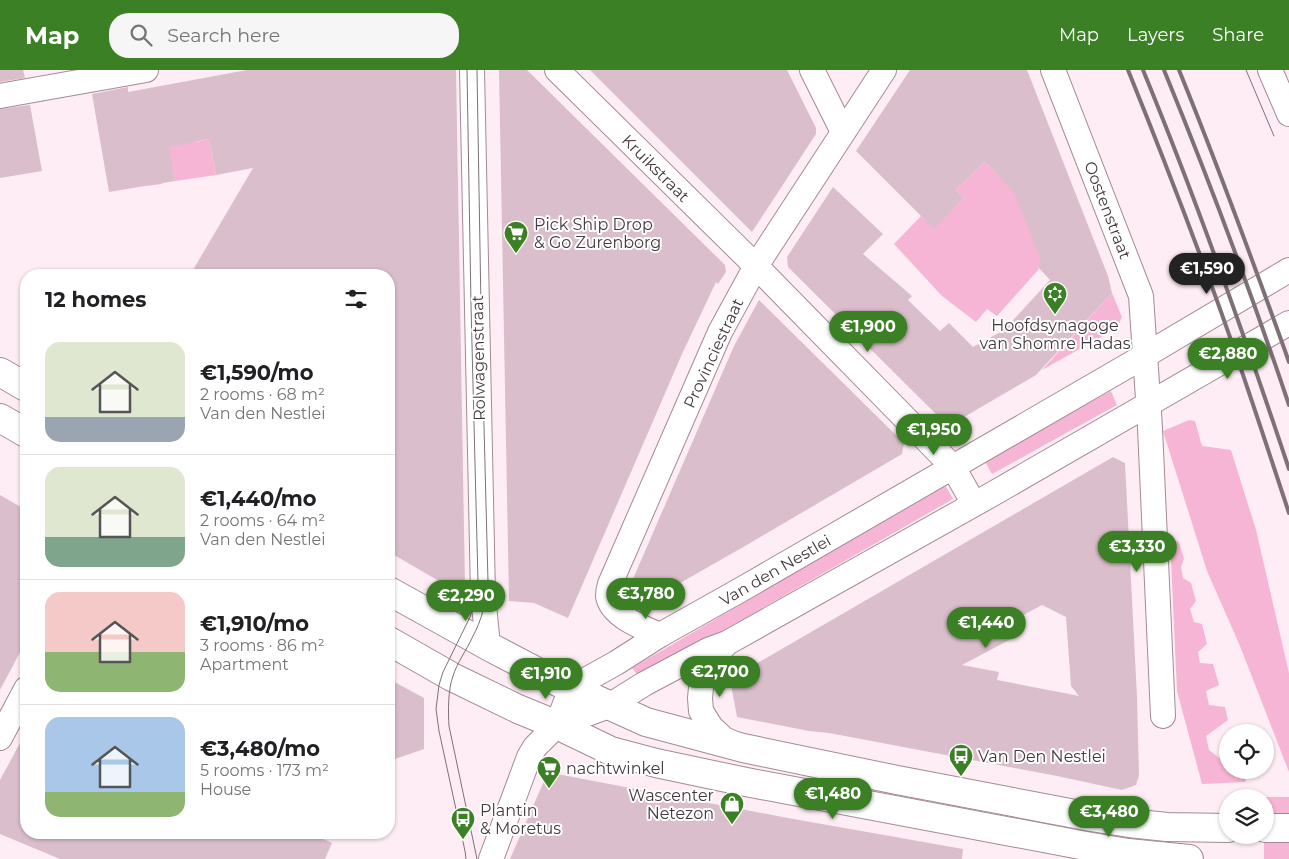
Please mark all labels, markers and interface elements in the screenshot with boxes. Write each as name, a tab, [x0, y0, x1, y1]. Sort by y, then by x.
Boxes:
search box	[109, 13, 459, 58]
text: Map	[25, 21, 79, 50]
icon: search	[127, 21, 155, 49]
text: Search here	[167, 24, 280, 47]
text: Map	[1059, 24, 1099, 46]
text: Layers	[1127, 24, 1184, 46]
text: Share	[1212, 24, 1264, 46]
street label: Kruikstraat	[618, 131, 694, 206]
street label: Oostenstraat	[1080, 159, 1135, 262]
place label: Pick Ship Drop & Go Zurenborg	[534, 215, 661, 252]
supermarket icon: Pick Ship Drop & Go Zurenborg	[503, 220, 529, 254]
pin: €1,590	[1166, 252, 1248, 295]
text: €1,590	[1180, 259, 1234, 278]
synagogue icon: Hoofdsynagoge van Shomre Hadas	[1042, 281, 1068, 315]
icon: filters	[342, 285, 370, 313]
text: 12 homes	[45, 287, 146, 312]
street label: Rolwagenstraat	[468, 294, 489, 421]
street label: Provinciestraat	[680, 295, 747, 411]
pin: €1,900	[827, 310, 909, 353]
place label: Hoofdsynagoge van Shomre Hadas	[979, 316, 1131, 353]
text: €1,900	[840, 317, 896, 336]
pin: €2,880	[1187, 338, 1269, 380]
text: €2,880	[1199, 344, 1257, 363]
text: €1,590/mo	[200, 360, 313, 385]
icon: home	[85, 362, 145, 422]
text: 2 rooms · 68 m²	[200, 385, 325, 404]
text: Van den Nestlei	[200, 404, 326, 423]
pin: €1,950	[893, 414, 975, 456]
text: €1,950	[907, 420, 961, 439]
text: €1,440/mo	[200, 486, 317, 511]
icon: home	[85, 487, 145, 547]
text: 2 rooms · 64 m²	[200, 511, 325, 530]
text: Van den Nestlei	[200, 530, 326, 549]
pin: €3,330	[1096, 530, 1178, 573]
street label: Van den Nestlei	[716, 531, 834, 610]
text: €3,330	[1109, 537, 1165, 556]
pin: €3,780	[605, 578, 687, 620]
pin: €2,290	[425, 580, 507, 622]
text: €3,780	[617, 584, 675, 603]
text: €2,290	[437, 586, 495, 605]
pin: €1,440	[945, 606, 1027, 649]
text: €1,910/mo	[200, 611, 309, 636]
icon: home	[85, 612, 145, 672]
text: €1,440	[958, 613, 1014, 632]
text: 3 rooms · 86 m²	[200, 636, 325, 655]
text: Apartment	[200, 655, 289, 674]
pin: €2,700	[679, 656, 761, 698]
pin: €1,910	[505, 658, 587, 700]
text: €2,700	[691, 662, 749, 681]
text: €1,910	[521, 664, 571, 683]
map controls	[1219, 724, 1274, 844]
button: locate	[1219, 724, 1274, 779]
text: €3,480/mo	[200, 736, 320, 761]
icon: home	[85, 737, 145, 797]
bus stop icon: Van Den Nestlei	[948, 743, 974, 777]
place label: Van Den Nestlei	[978, 747, 1106, 766]
supermarket icon: nachtwinkel	[536, 755, 562, 789]
place label: nachtwinkel	[566, 759, 665, 778]
text: 5 rooms · 173 m²	[200, 761, 329, 780]
pin: €1,480	[792, 778, 874, 820]
text: House	[200, 780, 251, 799]
text: €1,480	[805, 784, 861, 803]
place label: Wascenter Netezon	[628, 786, 714, 823]
button: layers	[1219, 789, 1274, 844]
shop icon: Wascenter Netezon	[719, 791, 745, 825]
pin: €3,480	[1068, 796, 1150, 838]
place label: Plantin & Moretus	[480, 801, 561, 838]
text: €3,480	[1079, 802, 1139, 821]
bus stop icon: Plantin & Moretus	[450, 806, 476, 840]

